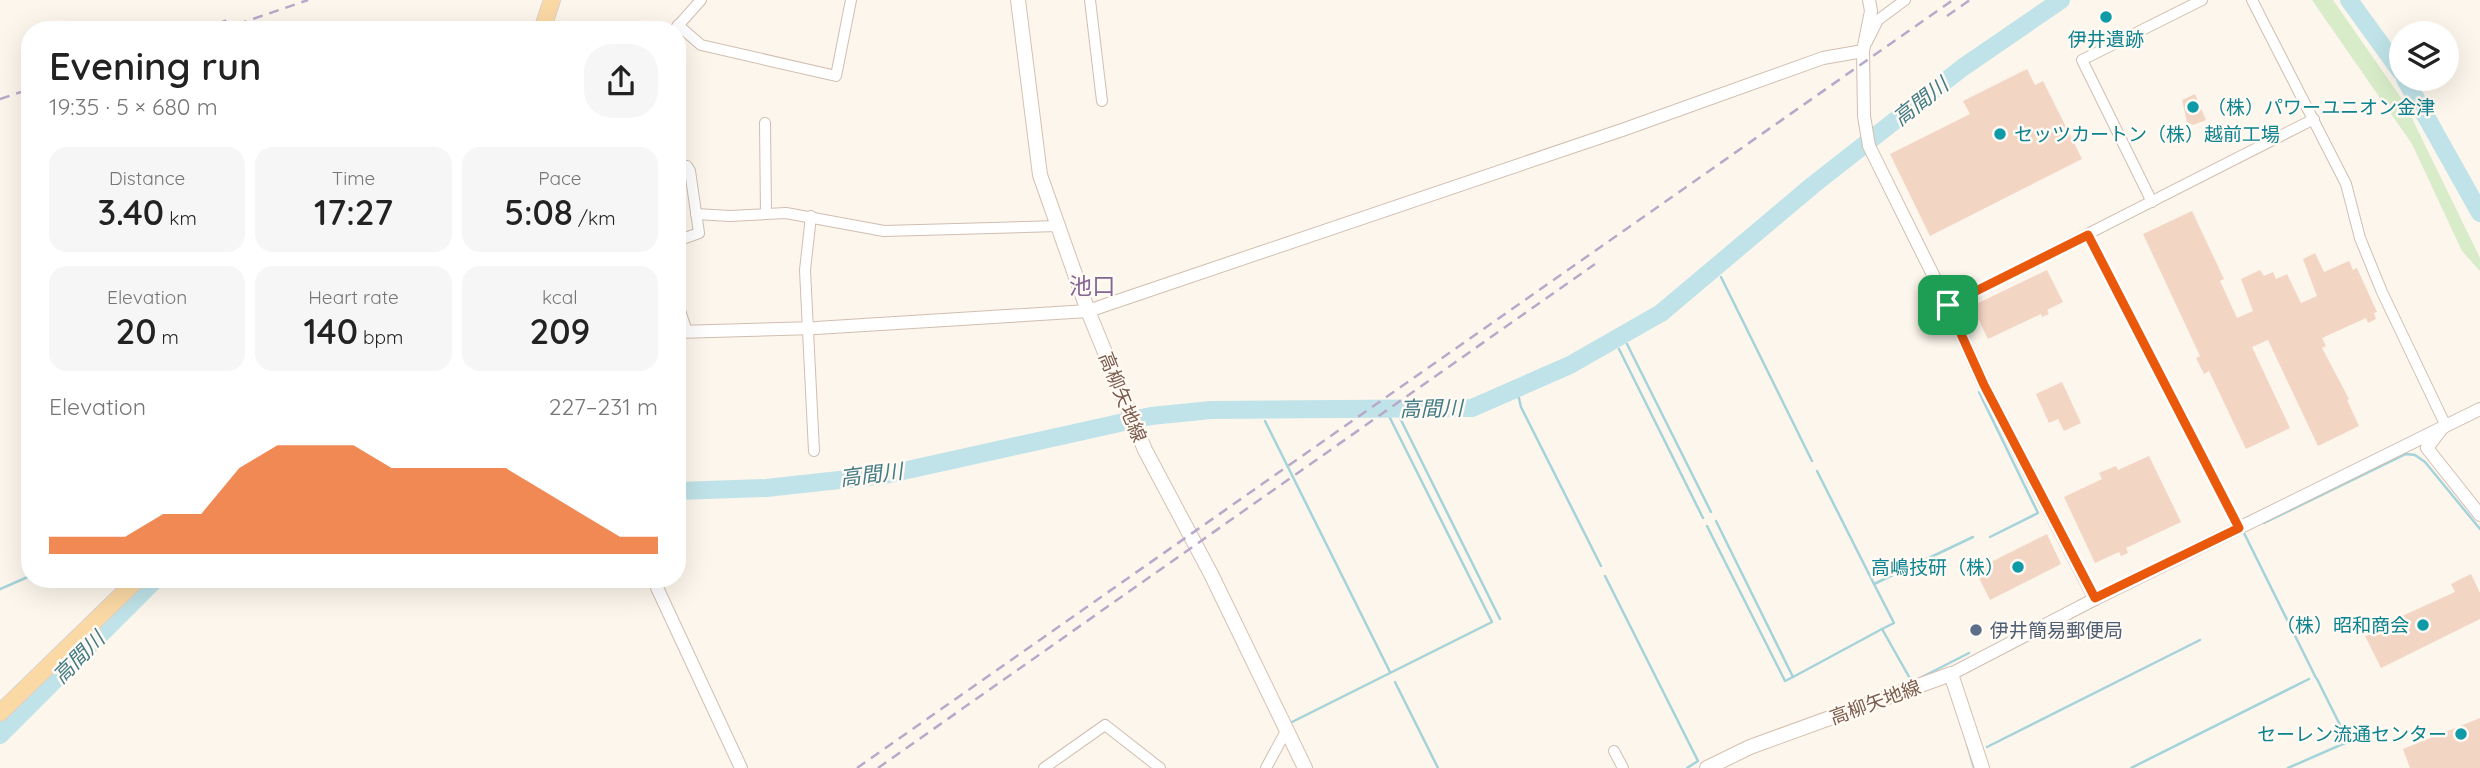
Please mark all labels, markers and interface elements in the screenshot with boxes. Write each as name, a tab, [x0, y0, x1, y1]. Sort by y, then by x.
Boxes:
marker: 伊井遺跡	[2098, 9, 2114, 25]
map controls	[2389, 21, 2459, 91]
button: layers	[2389, 21, 2459, 91]
place label: 伊井遺跡	[2068, 27, 2144, 51]
text: Evening run	[49, 42, 262, 90]
button: share	[584, 44, 658, 118]
water label: 高間川	[1887, 70, 1954, 131]
text: 19:35 · 5 × 680 m	[49, 92, 218, 121]
place label: （株）パワーユニオン金津	[2207, 95, 2435, 119]
marker: （株）パワーユニオン金津	[2185, 99, 2201, 115]
place label: セッツカートン（株）越前工場	[2014, 122, 2280, 146]
marker: セッツカートン（株）越前工場	[1992, 126, 2008, 142]
text: Distance	[109, 166, 185, 190]
text: Time	[332, 166, 375, 190]
text: Pace	[538, 166, 581, 190]
text: 3.40	[97, 190, 164, 234]
text: 17:27	[314, 190, 393, 234]
text: 5:08	[504, 190, 573, 234]
text: km	[164, 206, 197, 230]
text: /km	[573, 206, 615, 230]
district label: 池口	[1069, 271, 1115, 300]
pin	[1918, 275, 1978, 335]
text: Elevation	[107, 285, 187, 309]
text: Heart rate	[308, 285, 399, 309]
text: kcal	[542, 285, 578, 309]
icon: arrive	[1929, 286, 1967, 324]
text: 20	[115, 309, 156, 353]
text: 140	[304, 309, 358, 353]
text: 209	[529, 309, 590, 353]
text: m	[156, 325, 179, 349]
text: bpm	[358, 325, 403, 349]
street label: 高柳矢地線	[1094, 348, 1152, 446]
text: Elevation	[49, 392, 146, 421]
text: 227–231 m	[549, 392, 658, 421]
water label: 高間川	[1399, 394, 1465, 422]
water label: 高間川	[838, 457, 906, 491]
place label: 高嶋技研（株）	[1871, 555, 2004, 579]
marker: 高嶋技研（株）	[2010, 559, 2026, 575]
place label: （株）昭和商会	[2276, 613, 2409, 637]
marker: （株）昭和商会	[2415, 617, 2431, 633]
place label: 伊井簡易郵便局	[1990, 618, 2123, 642]
marker: 伊井簡易郵便局	[1968, 622, 1984, 638]
water label: 高間川	[47, 624, 111, 688]
street label: 高柳矢地線	[1826, 674, 1924, 730]
place label: セーレン流通センター	[2257, 722, 2447, 746]
marker: セーレン流通センター	[2453, 726, 2469, 742]

